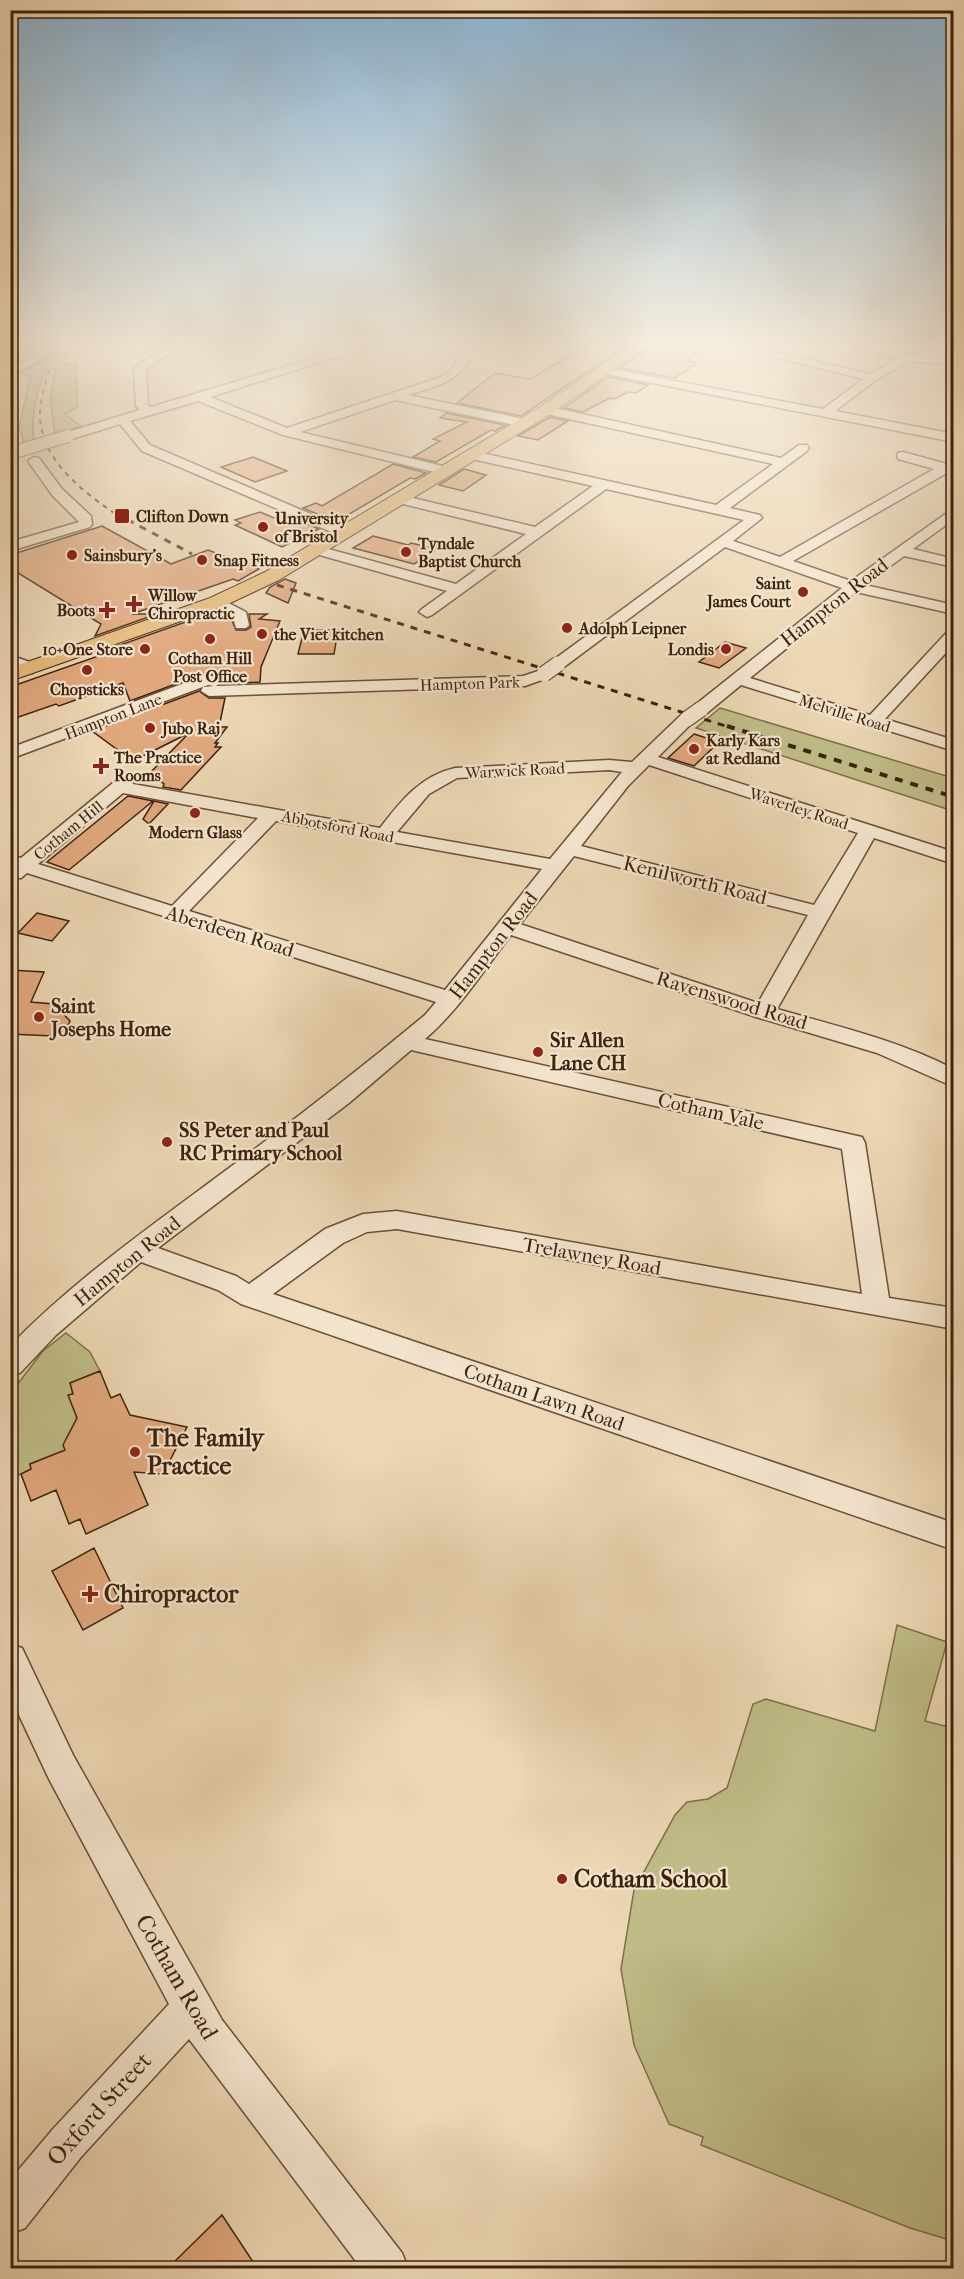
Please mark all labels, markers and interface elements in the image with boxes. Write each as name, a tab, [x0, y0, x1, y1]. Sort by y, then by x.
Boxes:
marker: Clifton Down	[113, 507, 131, 525]
place label: Clifton Down	[136, 507, 230, 526]
place label: University of Bristol	[274, 509, 350, 546]
marker: University of Bristol	[256, 520, 270, 534]
place label: Tyndale Baptist Church	[417, 534, 522, 572]
marker: Tyndale Baptist Church	[399, 545, 413, 559]
place label: Sainsbury's	[84, 546, 162, 566]
marker: Sainsbury's	[65, 548, 79, 562]
place label: Snap Fitness	[214, 551, 299, 571]
marker: Snap Fitness	[195, 553, 209, 567]
street label: Hampton Road	[776, 553, 894, 652]
place label: Saint James Court	[705, 574, 791, 612]
marker: Saint James Court	[796, 585, 810, 599]
place label: Willow Chiropractic	[147, 586, 235, 624]
marker: Willow Chiropractic	[125, 595, 143, 613]
place label: Boots	[57, 601, 95, 620]
marker: Boots	[100, 603, 114, 617]
place label: Adolph Leipner	[578, 619, 688, 639]
marker: Adolph Leipner	[560, 621, 574, 635]
place label: the Viet kitchen	[273, 625, 384, 644]
marker: the Viet kitchen	[255, 627, 269, 641]
marker: Cotham Hill Post Office	[203, 632, 217, 646]
place label: 10+One Store	[42, 640, 133, 659]
place label: Londis	[668, 640, 714, 659]
marker: 10+One Store	[138, 642, 152, 656]
marker: Londis	[719, 642, 733, 656]
place label: Cotham Hill Post Office	[168, 649, 253, 686]
marker: Chopsticks	[80, 663, 94, 677]
street label: Hampton Park	[420, 672, 521, 695]
place label: Chopsticks	[50, 680, 124, 700]
street label: Hampton Lane	[62, 689, 165, 744]
street label: Melville Road	[797, 691, 893, 737]
place label: Jubo Raj	[160, 719, 220, 739]
marker: Jubo Raj	[143, 721, 157, 735]
place label: Karly Kars at Redland	[706, 731, 782, 768]
marker: Karly Kars at Redland	[687, 742, 701, 756]
place label: The Practice Rooms	[113, 748, 202, 785]
marker: The Practice Rooms	[92, 757, 110, 775]
street label: Warwick Road	[464, 758, 566, 783]
street label: Waverley Road	[746, 783, 851, 834]
street label: Cotham Hill	[30, 796, 107, 864]
marker: Modern Glass	[188, 806, 202, 820]
street label: Abbotsford Road	[279, 806, 396, 847]
place label: Modern Glass	[147, 823, 242, 842]
street label: Kenilworth Road	[621, 852, 770, 910]
street label: Hampton Road	[444, 886, 543, 1004]
street label: Aberdeen Road	[162, 901, 298, 962]
street label: Ravenswood Road	[654, 967, 811, 1035]
place label: Saint Josephs Home	[49, 995, 171, 1041]
marker: Saint Josephs Home	[32, 1010, 46, 1024]
place label: Sir Allen Lane CH	[550, 1029, 627, 1075]
marker: Sir Allen Lane CH	[531, 1045, 545, 1059]
street label: Cotham Vale	[656, 1088, 766, 1135]
place label: SS Peter and Paul RC Primary School	[179, 1119, 343, 1165]
marker: SS Peter and Paul RC Primary School	[160, 1135, 174, 1149]
street label: Hampton Road	[70, 1211, 186, 1311]
street label: Trelawney Road	[521, 1233, 664, 1280]
street label: Cotham Lawn Road	[460, 1359, 628, 1436]
place label: The Family Practice	[146, 1424, 265, 1480]
marker: The Family Practice	[128, 1445, 142, 1459]
place label: Chiropractor	[104, 1580, 239, 1608]
marker: Chiropractor	[81, 1585, 99, 1603]
place label: Cotham School	[574, 1865, 728, 1893]
marker: Cotham School	[555, 1872, 569, 1886]
street label: Cotham Road	[130, 1909, 225, 2045]
street label: Oxford Street	[41, 2046, 157, 2171]

